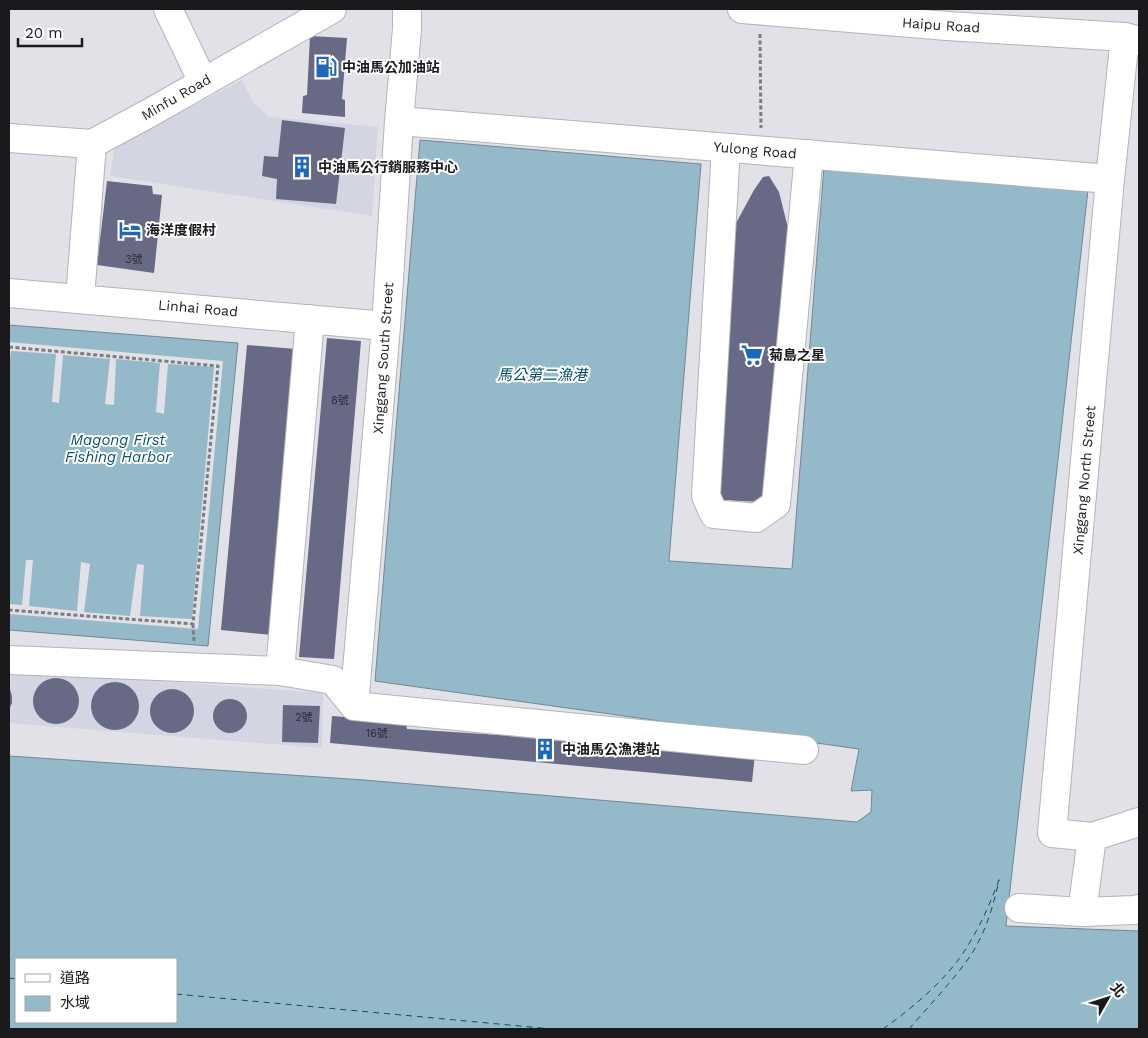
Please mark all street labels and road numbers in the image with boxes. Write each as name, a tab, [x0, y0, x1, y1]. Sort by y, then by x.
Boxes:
street label: Haipu Road	[901, 14, 981, 36]
street label: Minfu Road	[139, 71, 213, 123]
street label: Yulong Road	[713, 138, 797, 162]
street label: Xinggang South Street	[370, 282, 396, 434]
street label: Linhai Road	[157, 297, 239, 319]
street label: Xinggang North Street	[1070, 405, 1099, 555]

